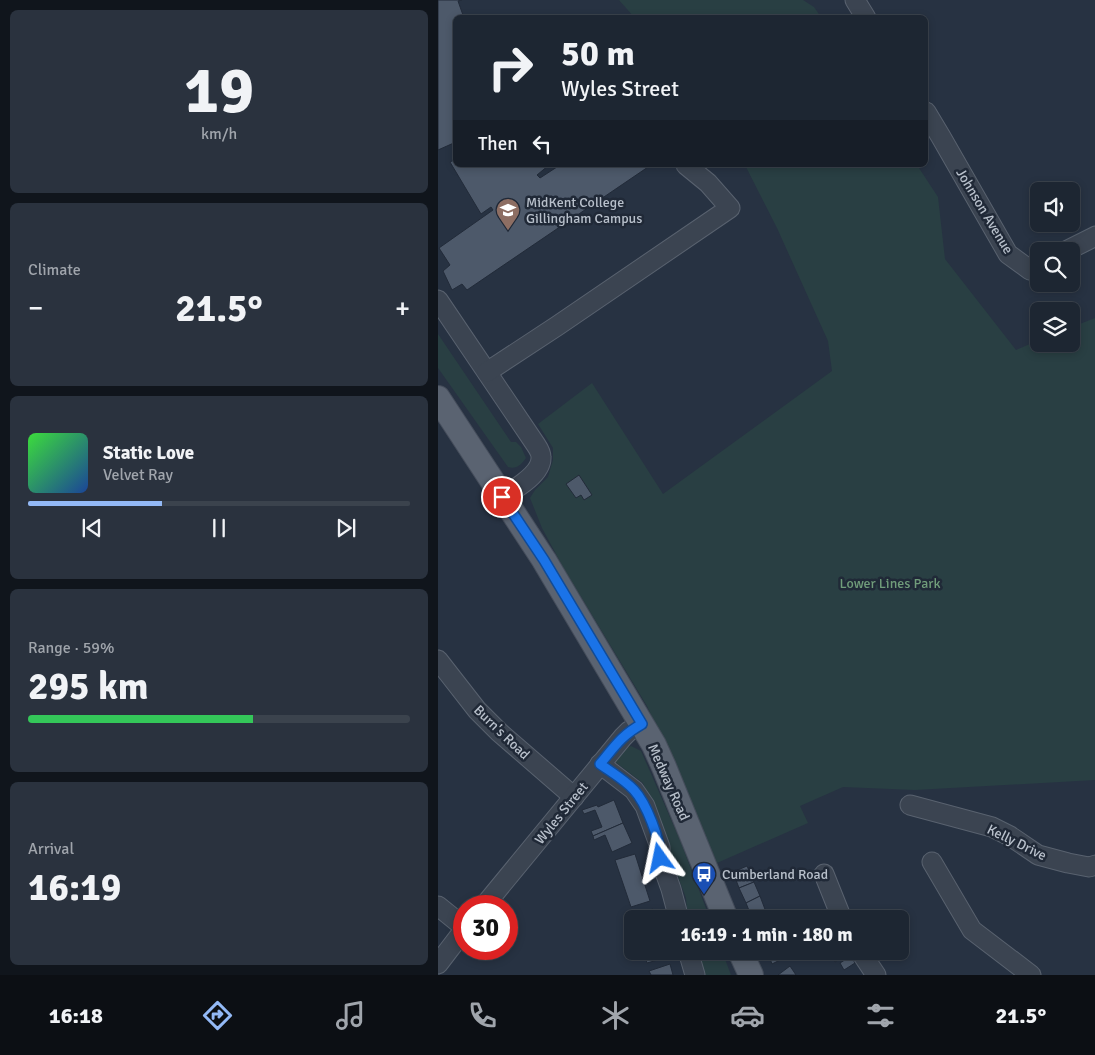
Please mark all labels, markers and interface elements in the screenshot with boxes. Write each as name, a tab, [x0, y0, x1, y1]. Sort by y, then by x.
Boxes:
text: 50 m	[561, 32, 635, 75]
icon: right	[478, 35, 543, 100]
text: 19	[184, 51, 254, 131]
text: Wyles Street	[561, 75, 679, 102]
text: km/h	[201, 124, 237, 144]
icon: left	[528, 130, 556, 158]
text: Then	[478, 132, 518, 156]
street label: Johnson Avenue	[952, 165, 1017, 257]
map controls	[1030, 182, 1080, 352]
button: sound	[1030, 182, 1080, 232]
place label: MidKent College Gillingham Campus	[526, 194, 642, 227]
school or university icon: MidKent College Gillingham Campus	[495, 197, 521, 231]
button: search	[1030, 242, 1080, 292]
text: Climate	[28, 260, 81, 280]
text: 21.5°	[175, 285, 263, 332]
text: −	[28, 291, 43, 325]
text: +	[395, 291, 410, 325]
button: layers	[1030, 302, 1080, 352]
text: Static Love	[103, 441, 194, 465]
text: Velvet Ray	[103, 465, 173, 485]
pin	[481, 476, 523, 518]
icon: arrive	[488, 483, 516, 511]
icon: previous	[78, 514, 106, 542]
icon: pause	[205, 514, 233, 542]
icon: next	[332, 514, 360, 542]
park label: Lower Lines Park	[840, 575, 940, 592]
text: Range · 59%	[28, 638, 114, 658]
text: 295 km	[28, 663, 149, 710]
street label: Burn's Road	[470, 702, 533, 763]
street label: Medway Road	[644, 741, 693, 823]
street label: Wyles Street	[531, 779, 592, 848]
street label: Kelly Drive	[984, 821, 1049, 864]
position arrow	[633, 831, 685, 883]
text: Arrival	[28, 839, 74, 859]
bus stop icon: Cumberland Road	[691, 861, 717, 895]
text: 16:19	[28, 864, 121, 911]
place label: Cumberland Road	[722, 866, 828, 883]
speed limit sign: 30	[453, 895, 518, 960]
text: 16:19 · 1 min · 180 m	[680, 923, 853, 947]
icon: directions	[200, 998, 235, 1033]
icon: music	[333, 998, 368, 1033]
icon: phone	[465, 998, 500, 1033]
icon: climate	[598, 998, 633, 1033]
icon: car	[730, 998, 765, 1033]
icon: filters	[863, 998, 898, 1033]
text: 16:18	[49, 1002, 103, 1029]
text: 21.5°	[995, 1002, 1046, 1029]

